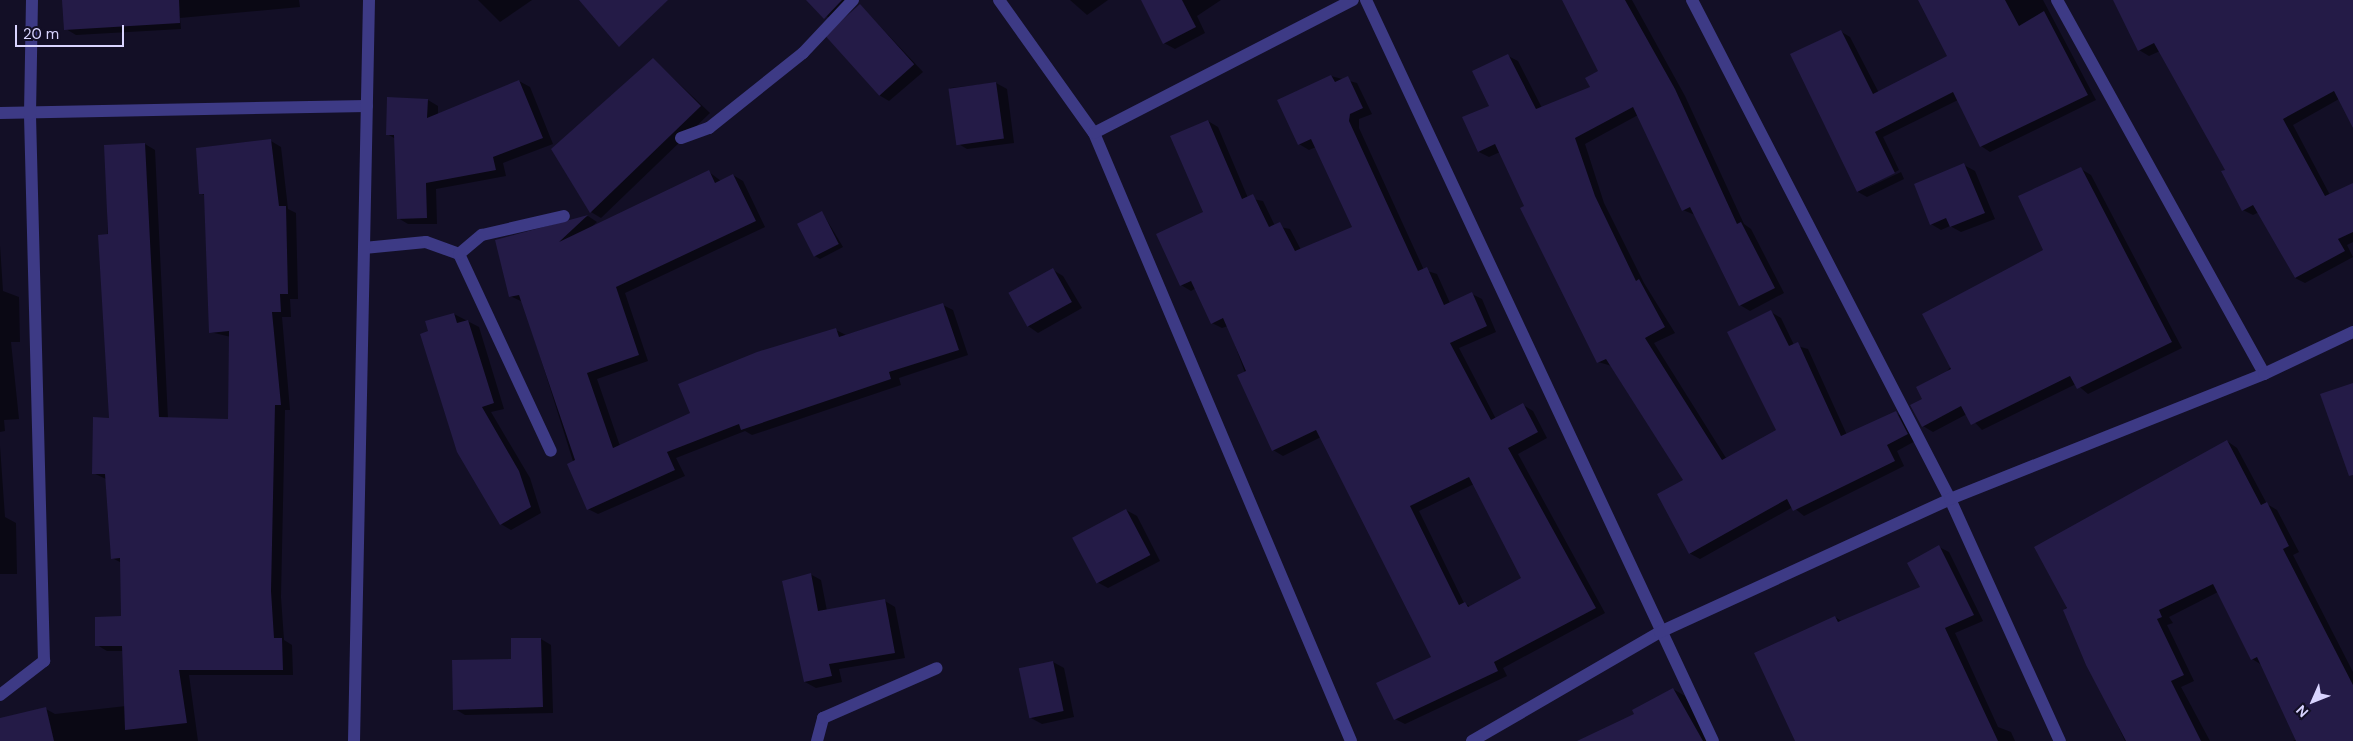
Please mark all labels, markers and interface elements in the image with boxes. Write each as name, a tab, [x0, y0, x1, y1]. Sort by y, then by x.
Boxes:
scale bar	[18, 15, 126, 47]
text: 20 m	[23, 24, 59, 44]
north arrow	[2288, 676, 2338, 726]
text: N	[2292, 701, 2312, 721]

